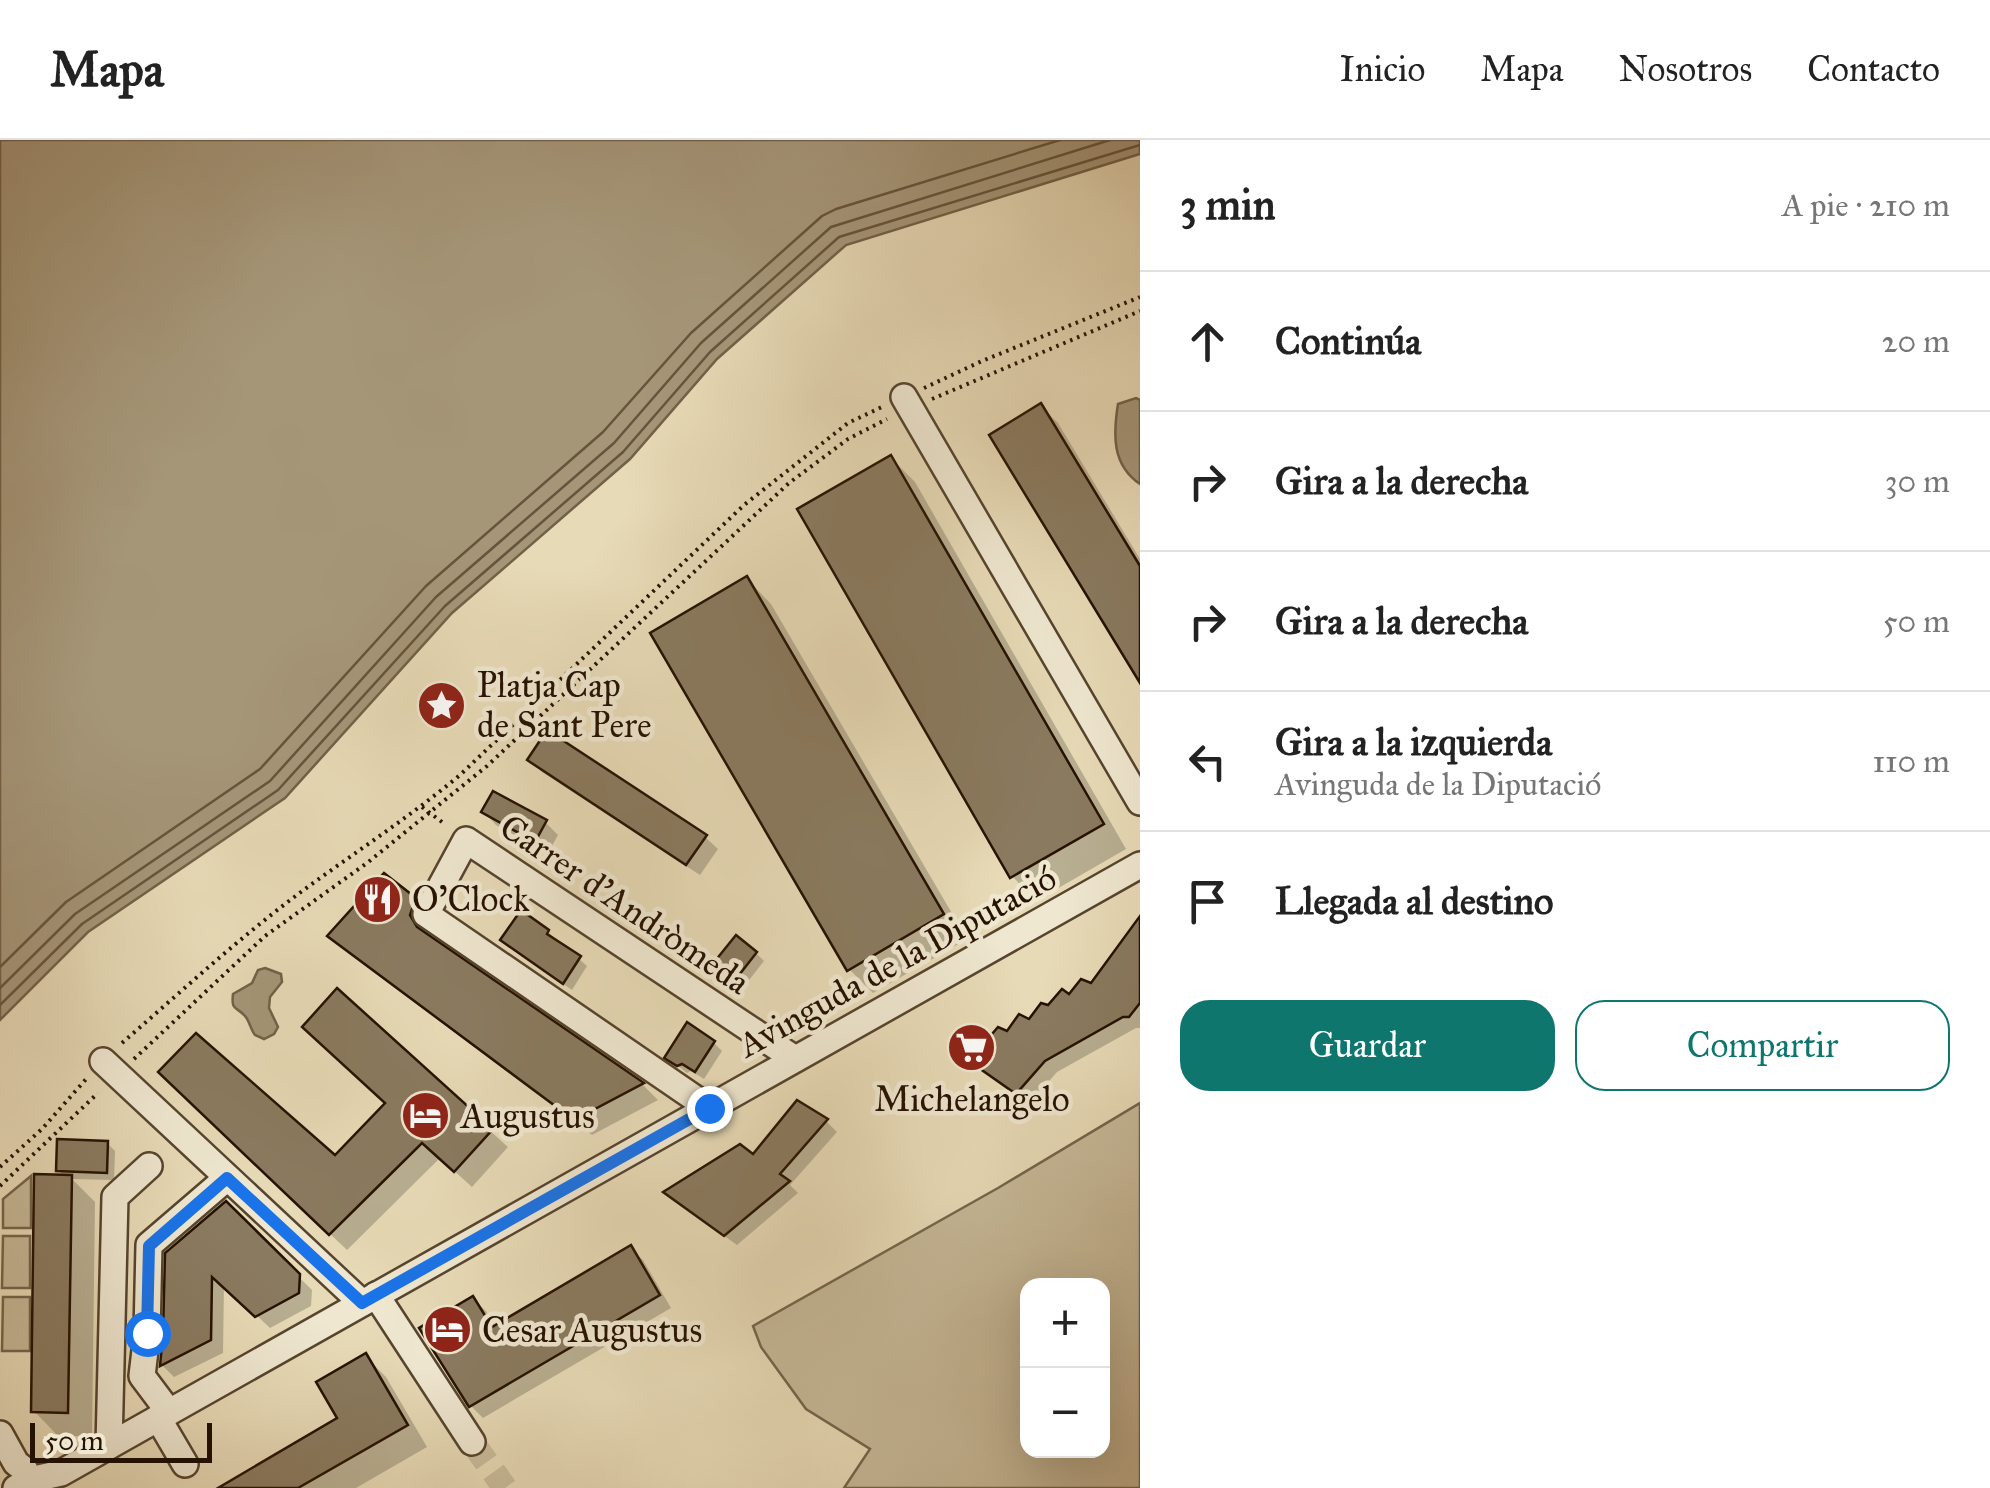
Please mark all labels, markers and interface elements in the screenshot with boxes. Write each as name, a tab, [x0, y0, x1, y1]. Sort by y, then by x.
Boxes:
text: Mapa	[50, 40, 164, 99]
text: Inicio	[1340, 48, 1425, 91]
text: Mapa	[1480, 48, 1564, 91]
text: Nosotros	[1619, 48, 1752, 91]
text: Contacto	[1807, 48, 1940, 91]
text: 3 min	[1180, 179, 1275, 231]
text: A pie · 210 m	[1782, 186, 1950, 225]
icon: ahead	[1180, 314, 1235, 369]
text: Continúa	[1275, 318, 1421, 364]
text: 20 m	[1882, 322, 1950, 361]
icon: right	[1180, 454, 1235, 509]
text: Gira a la derecha	[1275, 458, 1528, 504]
text: 30 m	[1885, 462, 1950, 501]
icon: right	[1180, 594, 1235, 649]
text: Gira a la derecha	[1275, 598, 1528, 644]
text: 50 m	[1883, 602, 1950, 641]
place label: Platja Cap de Sant Pere	[477, 664, 652, 747]
place icon: Platja Cap de Sant Pere	[416, 679, 468, 731]
text: Gira a la izquierda	[1275, 719, 1552, 765]
icon: left	[1180, 734, 1235, 789]
text: 110 m	[1872, 742, 1950, 781]
text: Avinguda de la Diputació	[1275, 765, 1601, 804]
street label: Carrer d'Andròmeda	[492, 805, 758, 1004]
street label: Avinguda de la Diputació	[729, 856, 1064, 1068]
restaurant icon: O'Clock	[351, 873, 403, 925]
icon: arrive	[1180, 874, 1235, 929]
place label: O'Clock	[412, 878, 530, 921]
text: Llegada al destino	[1275, 878, 1554, 924]
button: Guardar	[1180, 1000, 1555, 1091]
button: Compartir	[1575, 1000, 1950, 1091]
supermarket icon: Michelangelo	[946, 1021, 998, 1073]
place label: Michelangelo	[874, 1078, 1070, 1121]
route end	[687, 1086, 733, 1132]
hotel icon: Augustus	[400, 1090, 452, 1142]
place label: Augustus	[459, 1095, 595, 1138]
map controls	[1020, 1278, 1110, 1458]
button: +	[1020, 1278, 1110, 1368]
hotel icon: Cesar Augustus	[421, 1304, 473, 1356]
place label: Cesar Augustus	[482, 1309, 702, 1352]
route start	[125, 1311, 171, 1357]
button: −	[1020, 1368, 1110, 1458]
scale bar	[30, 1418, 212, 1462]
text: 50 m	[45, 1423, 104, 1458]

